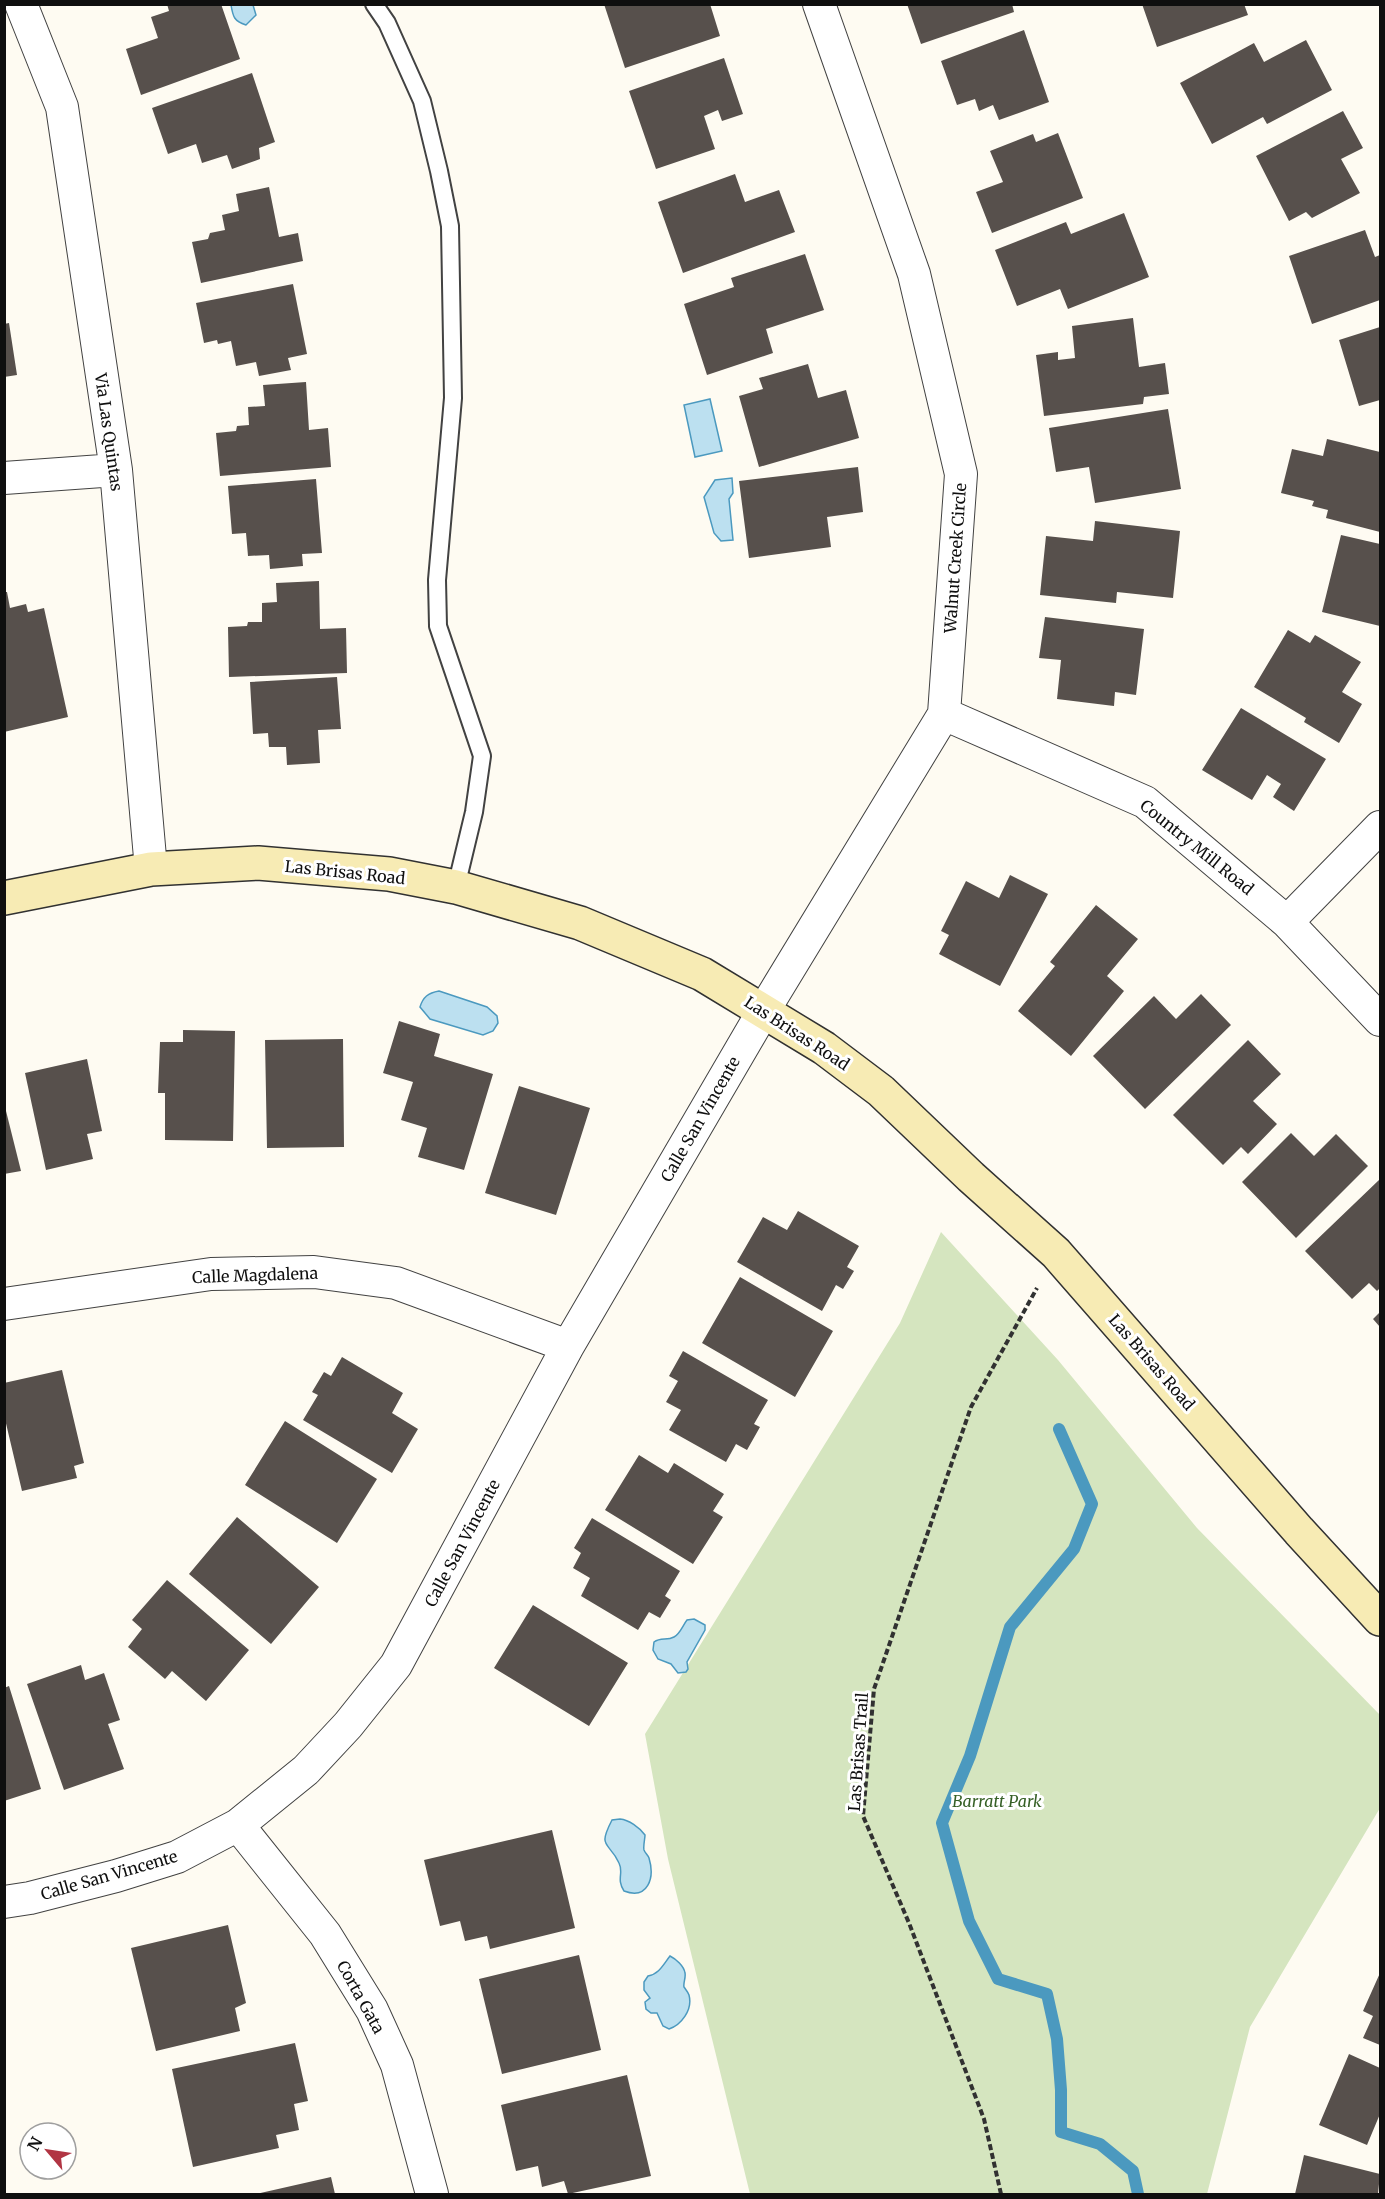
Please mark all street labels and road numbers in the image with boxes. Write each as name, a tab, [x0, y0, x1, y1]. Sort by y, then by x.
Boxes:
street label: Via Las Quintas	[91, 371, 127, 492]
street label: Walnut Creek Circle	[940, 482, 970, 635]
street label: Country Mill Road	[1136, 795, 1258, 899]
street label: Las Brisas Road	[284, 856, 407, 888]
street label: Las Brisas Road	[741, 992, 853, 1075]
street label: Calle San Vincente	[656, 1053, 744, 1185]
street label: Calle Magdalena	[192, 1263, 319, 1287]
street label: Las Brisas Road	[1105, 1310, 1199, 1415]
street label: Calle San Vincente	[420, 1476, 504, 1610]
street label: Las Brisas Trail	[844, 1692, 872, 1812]
street label: Calle San Vincente	[38, 1846, 180, 1904]
street label: Corta Gata	[333, 1957, 389, 2037]

